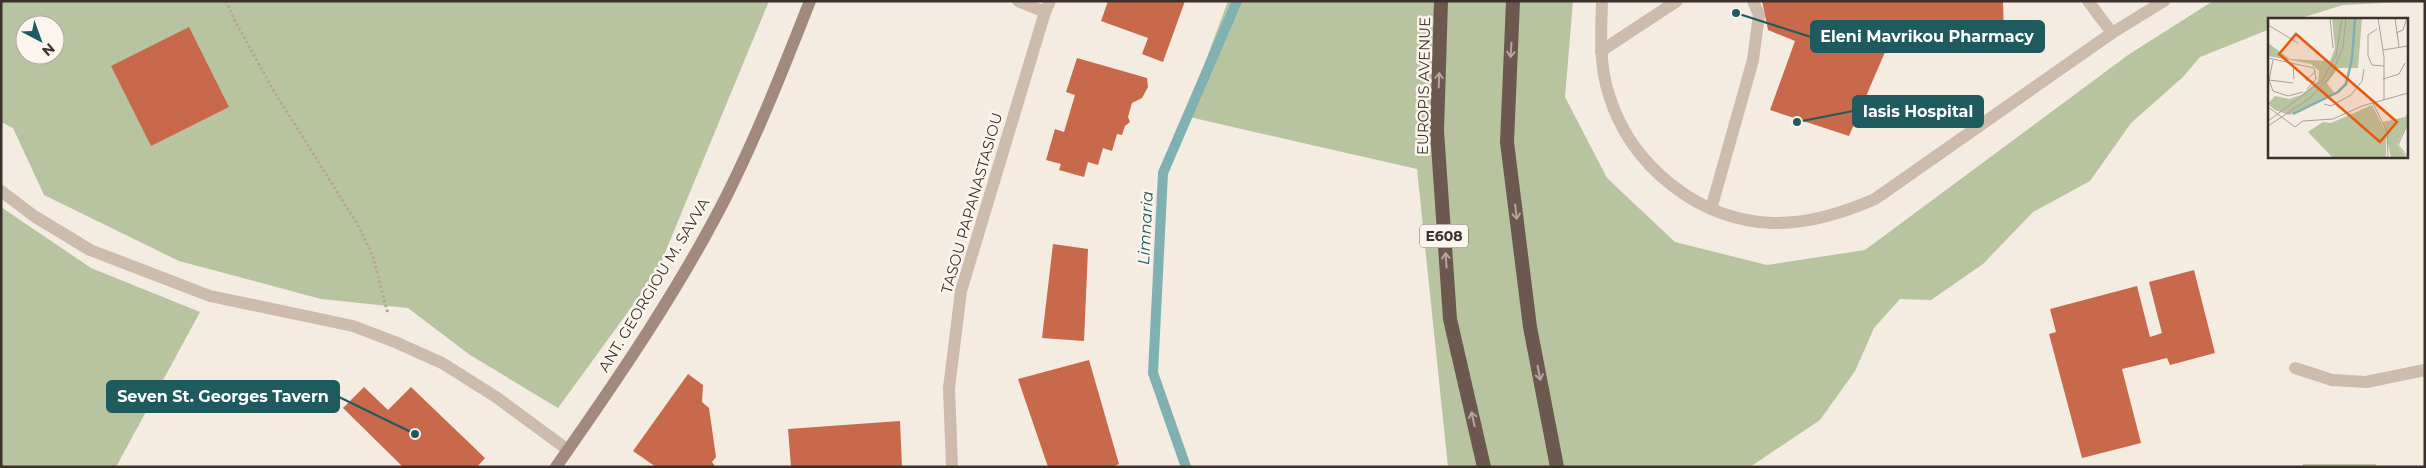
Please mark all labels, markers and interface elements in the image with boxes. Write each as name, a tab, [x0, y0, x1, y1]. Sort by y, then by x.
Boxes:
north arrow	[15, 15, 65, 65]
street label: EUROPIS AVENUE	[1413, 17, 1434, 155]
inset map	[2268, 18, 2408, 158]
callout: Eleni Mavrikou Pharmacy	[1811, 21, 2044, 52]
text: Eleni Mavrikou Pharmacy	[1820, 27, 2034, 46]
text: N	[38, 39, 59, 60]
one-way arrow	[1506, 42, 1516, 58]
one-way arrow	[1434, 72, 1443, 88]
callout: Iasis Hospital	[1853, 96, 1983, 127]
text: Iasis Hospital	[1863, 102, 1973, 121]
street label: TASOU PAPANASTASIOU	[937, 110, 1006, 295]
water label: Limnaria	[1134, 191, 1157, 265]
street label: ANT. GEORGIOU M. SAVVA	[594, 194, 713, 375]
one-way arrow	[1511, 203, 1521, 219]
road number: E608	[1420, 225, 1468, 248]
one-way arrow	[1441, 252, 1451, 268]
one-way arrow	[1534, 364, 1544, 380]
callout: Seven St. Georges Tavern	[107, 381, 339, 412]
text: Seven St. Georges Tavern	[117, 387, 329, 406]
one-way arrow	[1468, 412, 1477, 428]

